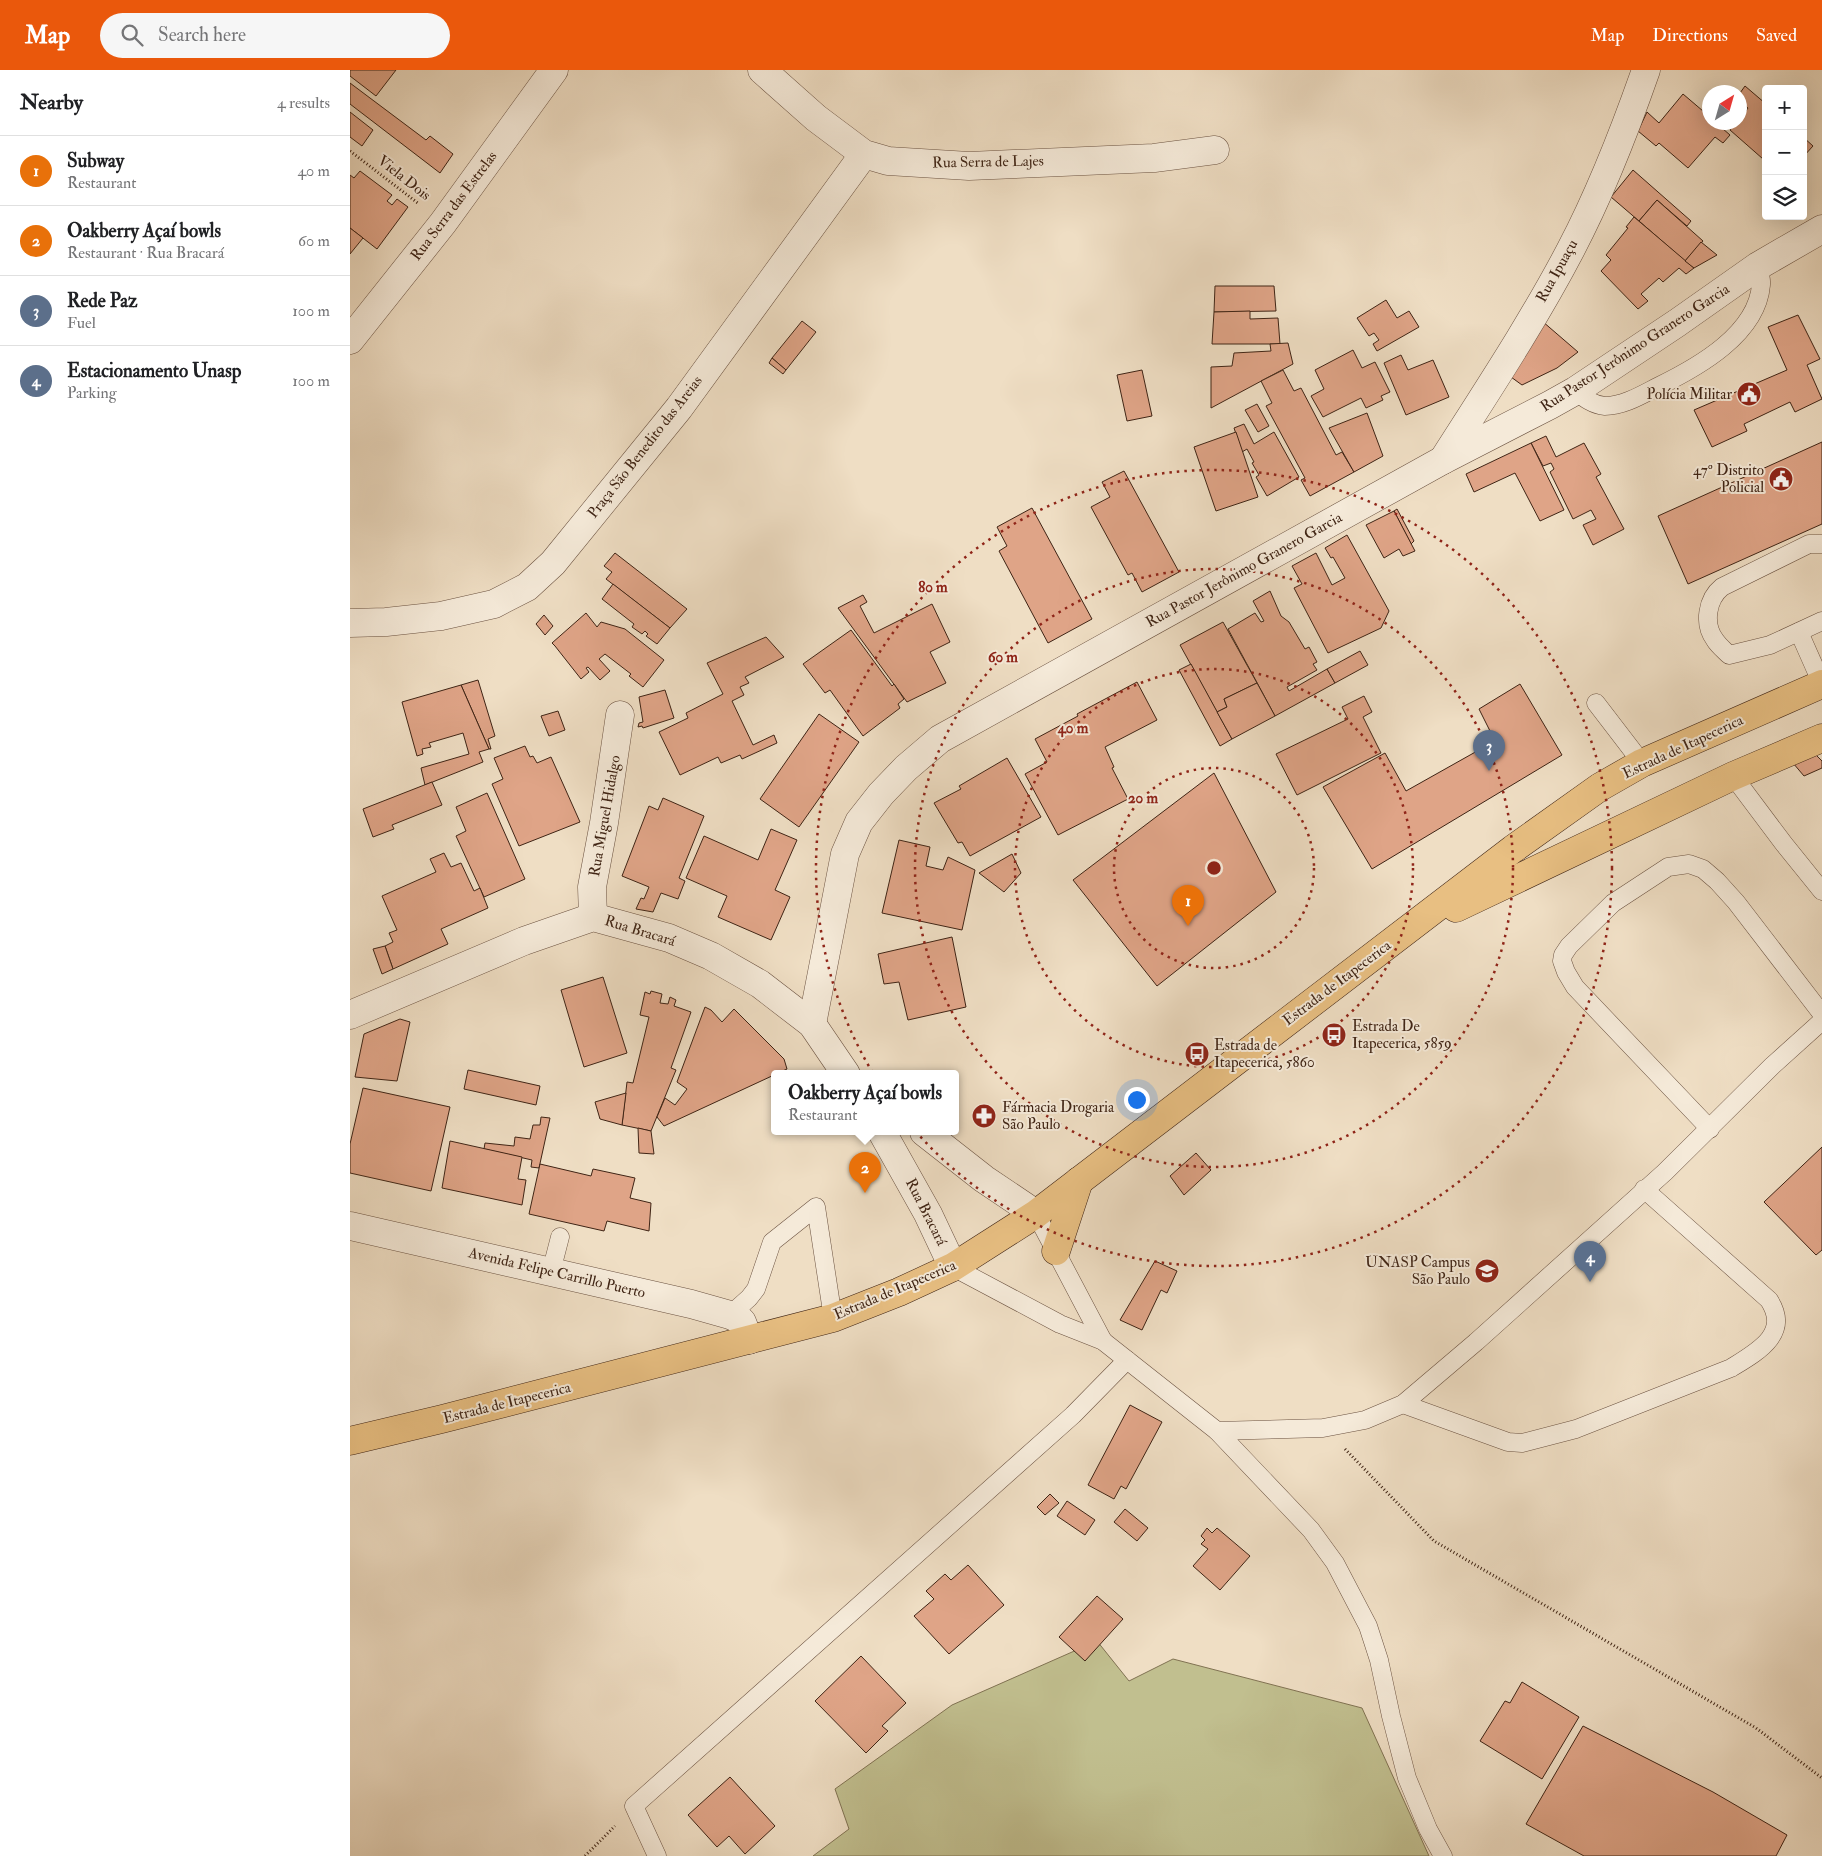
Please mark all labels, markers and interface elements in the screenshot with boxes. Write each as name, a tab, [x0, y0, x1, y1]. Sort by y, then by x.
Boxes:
search box	[100, 13, 450, 58]
text: Map	[25, 20, 70, 51]
icon: search	[118, 21, 146, 49]
text: Search here	[158, 23, 246, 47]
text: Map	[1591, 24, 1624, 47]
text: Directions	[1652, 24, 1728, 47]
text: Saved	[1756, 24, 1797, 47]
north arrow	[1702, 85, 1747, 130]
map controls	[1762, 85, 1807, 220]
button: +	[1762, 85, 1807, 130]
text: Nearby	[20, 89, 83, 116]
text: 4 results	[277, 93, 330, 113]
button: −	[1762, 130, 1807, 175]
street label: Rua Serra das Estrelas	[407, 147, 501, 265]
text: Subway	[67, 149, 124, 173]
street label: Viela Dois	[374, 151, 434, 205]
street label: Rua Serra de Lajes	[932, 152, 1044, 172]
text: 1	[33, 161, 39, 181]
text: 40 m	[297, 161, 330, 181]
text: Restaurant	[67, 173, 136, 193]
button: layers	[1762, 175, 1807, 220]
text: Oakberry Açaí bowls	[67, 219, 221, 243]
text: 2	[32, 231, 40, 251]
text: 60 m	[298, 231, 330, 251]
street label: Rua Ipuaçu	[1532, 236, 1583, 306]
text: Restaurant · Rua Bracará	[67, 243, 224, 263]
street label: Rua Pastor Jerônimo Granero Garcia	[1537, 279, 1734, 417]
text: Rede Paz	[67, 289, 137, 313]
text: 3	[33, 301, 39, 321]
text: 100 m	[292, 301, 330, 321]
text: Fuel	[67, 313, 96, 333]
text: Estacionamento Unasp	[67, 359, 241, 383]
text: 4	[32, 371, 40, 391]
text: 100 m	[292, 371, 330, 391]
street label: Praça São Benedito das Areias	[583, 372, 707, 522]
public building icon: Polícia Militar	[1736, 381, 1762, 407]
text: Parking	[67, 383, 117, 403]
place label: Polícia Militar	[1647, 385, 1732, 404]
place label: 47º Distrito Policial	[1693, 461, 1764, 497]
public building icon: 47º Distrito Policial	[1768, 466, 1794, 492]
street label: Rua Pastor Jerônimo Granero Garcia	[1143, 508, 1347, 633]
text: 80 m	[918, 578, 948, 597]
text: 60 m	[988, 648, 1018, 667]
street label: Estrada de Itapecerica	[1620, 710, 1747, 784]
text: 40 m	[1057, 719, 1089, 738]
pin: 3	[1473, 730, 1505, 771]
street label: Rua Miguel Hidalgo	[585, 754, 625, 878]
text: 20 m	[1128, 789, 1158, 808]
centre of rings	[1205, 859, 1223, 877]
pin: 1	[1172, 885, 1204, 926]
street label: Rua Bracará	[602, 911, 679, 951]
street label: Estrada de Itapecerica	[1279, 936, 1396, 1031]
place label: Estrada De Itapecerica, 5859	[1352, 1017, 1452, 1054]
bus stop icon: Estrada De Itapecerica, 5859	[1321, 1022, 1347, 1048]
place label: Estrada de Itapecerica, 5860	[1214, 1036, 1315, 1073]
bus stop icon: Estrada de Itapecerica, 5860	[1184, 1041, 1210, 1067]
popup	[771, 1070, 959, 1135]
text: Oakberry Açaí bowls	[788, 1081, 942, 1105]
your location	[1124, 1087, 1150, 1113]
place label: Fármacia Drogaria São Paulo	[1002, 1098, 1115, 1134]
pharmacy icon: Fármacia Drogaria São Paulo	[971, 1103, 997, 1129]
text: Restaurant	[788, 1105, 857, 1125]
pin: 2	[849, 1152, 881, 1193]
street label: Rua Bracará	[901, 1175, 951, 1250]
pin: 4	[1574, 1241, 1606, 1282]
street label: Avenida Felipe Carrillo Puerto	[466, 1243, 647, 1304]
place label: UNASP Campus São Paulo	[1365, 1253, 1470, 1289]
street label: Estrada de Itapecerica	[831, 1255, 960, 1325]
school or university icon: UNASP Campus São Paulo	[1474, 1258, 1500, 1284]
street label: Estrada de Itapecerica	[441, 1378, 574, 1429]

